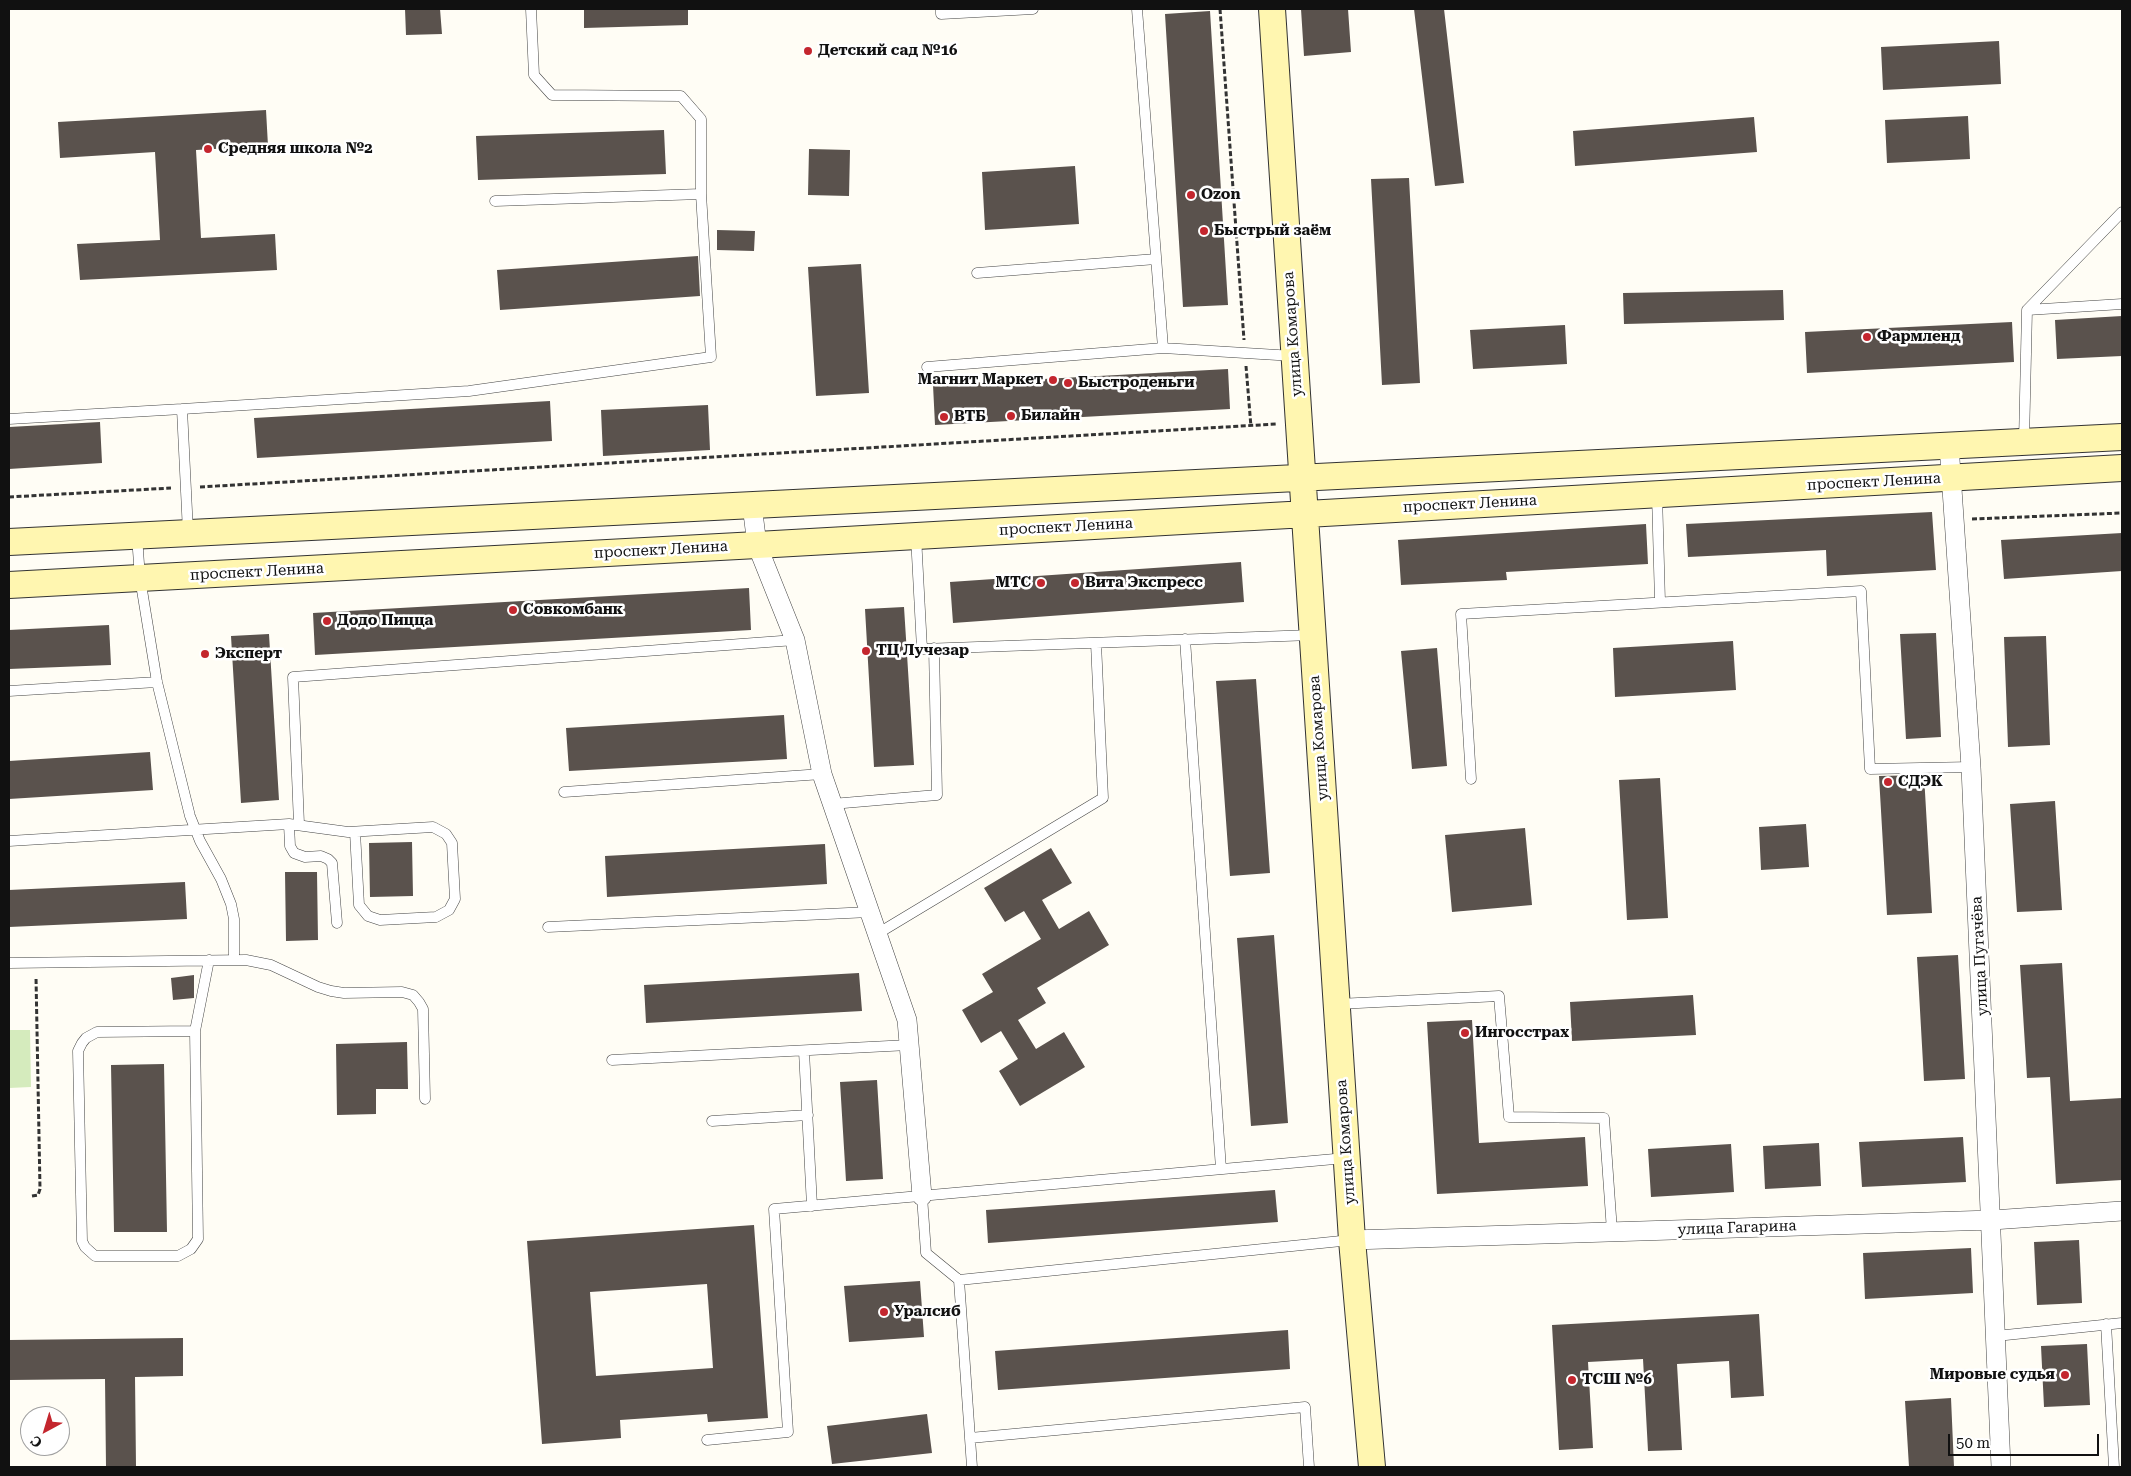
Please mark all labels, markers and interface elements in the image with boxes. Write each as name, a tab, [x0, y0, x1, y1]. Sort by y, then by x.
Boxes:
place label: Детский сад №16	[818, 42, 957, 60]
marker: Детский сад №16	[802, 45, 814, 57]
place label: Средняя школа №2	[218, 140, 373, 158]
marker: Средняя школа №2	[202, 143, 214, 155]
place label: Ozon	[1201, 186, 1241, 204]
marker: Ozon	[1185, 189, 1197, 201]
place label: Быстрый заём	[1214, 222, 1331, 240]
marker: Быстрый заём	[1198, 225, 1210, 237]
street label: улица Комарова	[1280, 271, 1306, 397]
place label: Фармленд	[1877, 328, 1961, 346]
marker: Фармленд	[1861, 331, 1873, 343]
place label: Магнит Маркет	[918, 371, 1043, 389]
marker: Магнит Маркет	[1047, 374, 1059, 386]
place label: Быстроденьги	[1078, 374, 1195, 392]
marker: Быстроденьги	[1062, 377, 1074, 389]
place label: Билайн	[1021, 407, 1080, 425]
place label: ВТБ	[954, 408, 986, 426]
marker: Билайн	[1005, 410, 1017, 422]
marker: ВТБ	[938, 411, 950, 423]
street label: проспект Ленина	[1807, 470, 1941, 494]
street label: проспект Ленина	[1403, 492, 1537, 516]
street label: проспект Ленина	[999, 515, 1133, 539]
street label: проспект Ленина	[594, 538, 728, 562]
street label: проспект Ленина	[190, 560, 324, 584]
place label: МТС	[995, 574, 1031, 592]
place label: Вита Экспресс	[1085, 574, 1203, 592]
marker: МТС	[1035, 577, 1047, 589]
marker: Вита Экспресс	[1069, 577, 1081, 589]
place label: Совкомбанк	[523, 601, 623, 619]
marker: Совкомбанк	[507, 604, 519, 616]
place label: Додо Пицца	[337, 612, 433, 630]
marker: Додо Пицца	[321, 615, 333, 627]
place label: ТЦ Лучезар	[876, 642, 969, 660]
place label: Эксперт	[215, 645, 282, 663]
marker: ТЦ Лучезар	[860, 645, 872, 657]
marker: Эксперт	[199, 648, 211, 660]
street label: улица Комарова	[1306, 675, 1332, 801]
place label: СДЭК	[1898, 773, 1943, 791]
marker: СДЭК	[1882, 776, 1894, 788]
street label: улица Пугачёва	[1968, 896, 1992, 1016]
place label: Ингосстрах	[1475, 1024, 1569, 1042]
marker: Ингосстрах	[1459, 1027, 1471, 1039]
street label: улица Комарова	[1333, 1079, 1359, 1205]
street label: улица Гагарина	[1677, 1217, 1797, 1239]
place label: Уралсиб	[894, 1303, 961, 1321]
marker: Уралсиб	[878, 1306, 890, 1318]
place label: Мировые судья	[1930, 1366, 2055, 1384]
marker: Мировые судья	[2059, 1369, 2071, 1381]
place label: ТСШ №6	[1582, 1371, 1652, 1389]
marker: ТСШ №6	[1566, 1374, 1578, 1386]
north arrow	[20, 1406, 70, 1456]
scale bar	[1951, 1424, 2102, 1456]
text: С	[27, 1433, 45, 1451]
text: 50 m	[1956, 1434, 1990, 1452]

